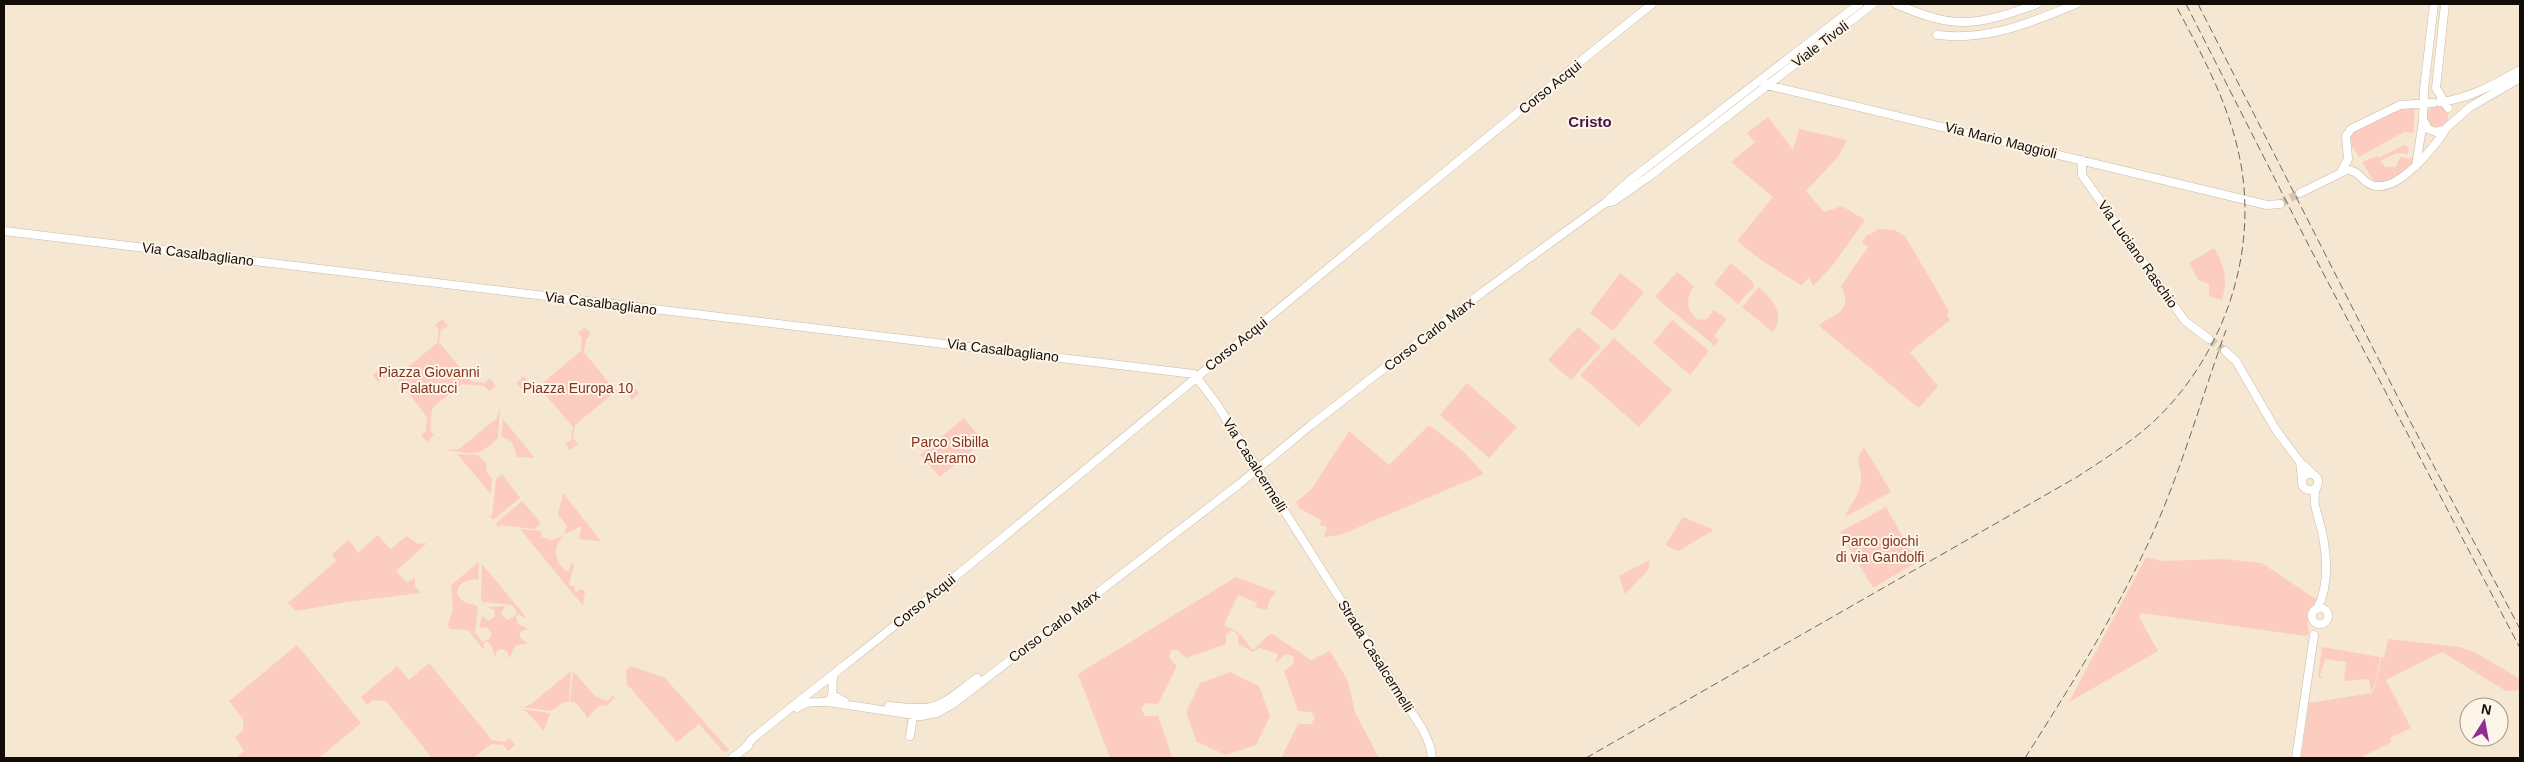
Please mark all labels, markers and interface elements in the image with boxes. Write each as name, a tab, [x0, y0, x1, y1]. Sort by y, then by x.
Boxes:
street label: Viale Tivoli	[1789, 18, 1851, 70]
street label: Corso Acqui	[1516, 57, 1584, 117]
district label: Cristo	[1568, 113, 1612, 130]
street label: Via Mario Maggioli	[1943, 118, 2059, 162]
street label: Via Luciano Raschio	[2095, 197, 2181, 311]
street label: Via Casalbagliano	[141, 239, 255, 269]
street label: Via Casalbagliano	[544, 288, 658, 318]
street label: Corso Carlo Marx	[1381, 294, 1477, 374]
street label: Corso Acqui	[1202, 314, 1270, 374]
street label: Via Casalbagliano	[946, 335, 1060, 365]
park label: Piazza Giovanni Palatucci	[378, 364, 480, 396]
park label: Piazza Europa 10	[523, 380, 633, 396]
street label: Via Casalcermelli	[1220, 415, 1290, 515]
park label: Parco Sibilla Aleramo	[911, 434, 989, 466]
park label: Parco giochi di via Gandolfi	[1836, 533, 1924, 565]
street label: Corso Acqui	[890, 571, 958, 631]
street label: Corso Carlo Marx	[1005, 587, 1103, 665]
street label: Strada Casalcermelli	[1335, 597, 1417, 715]
north arrow	[2459, 697, 2509, 747]
text: N	[2480, 700, 2493, 718]

